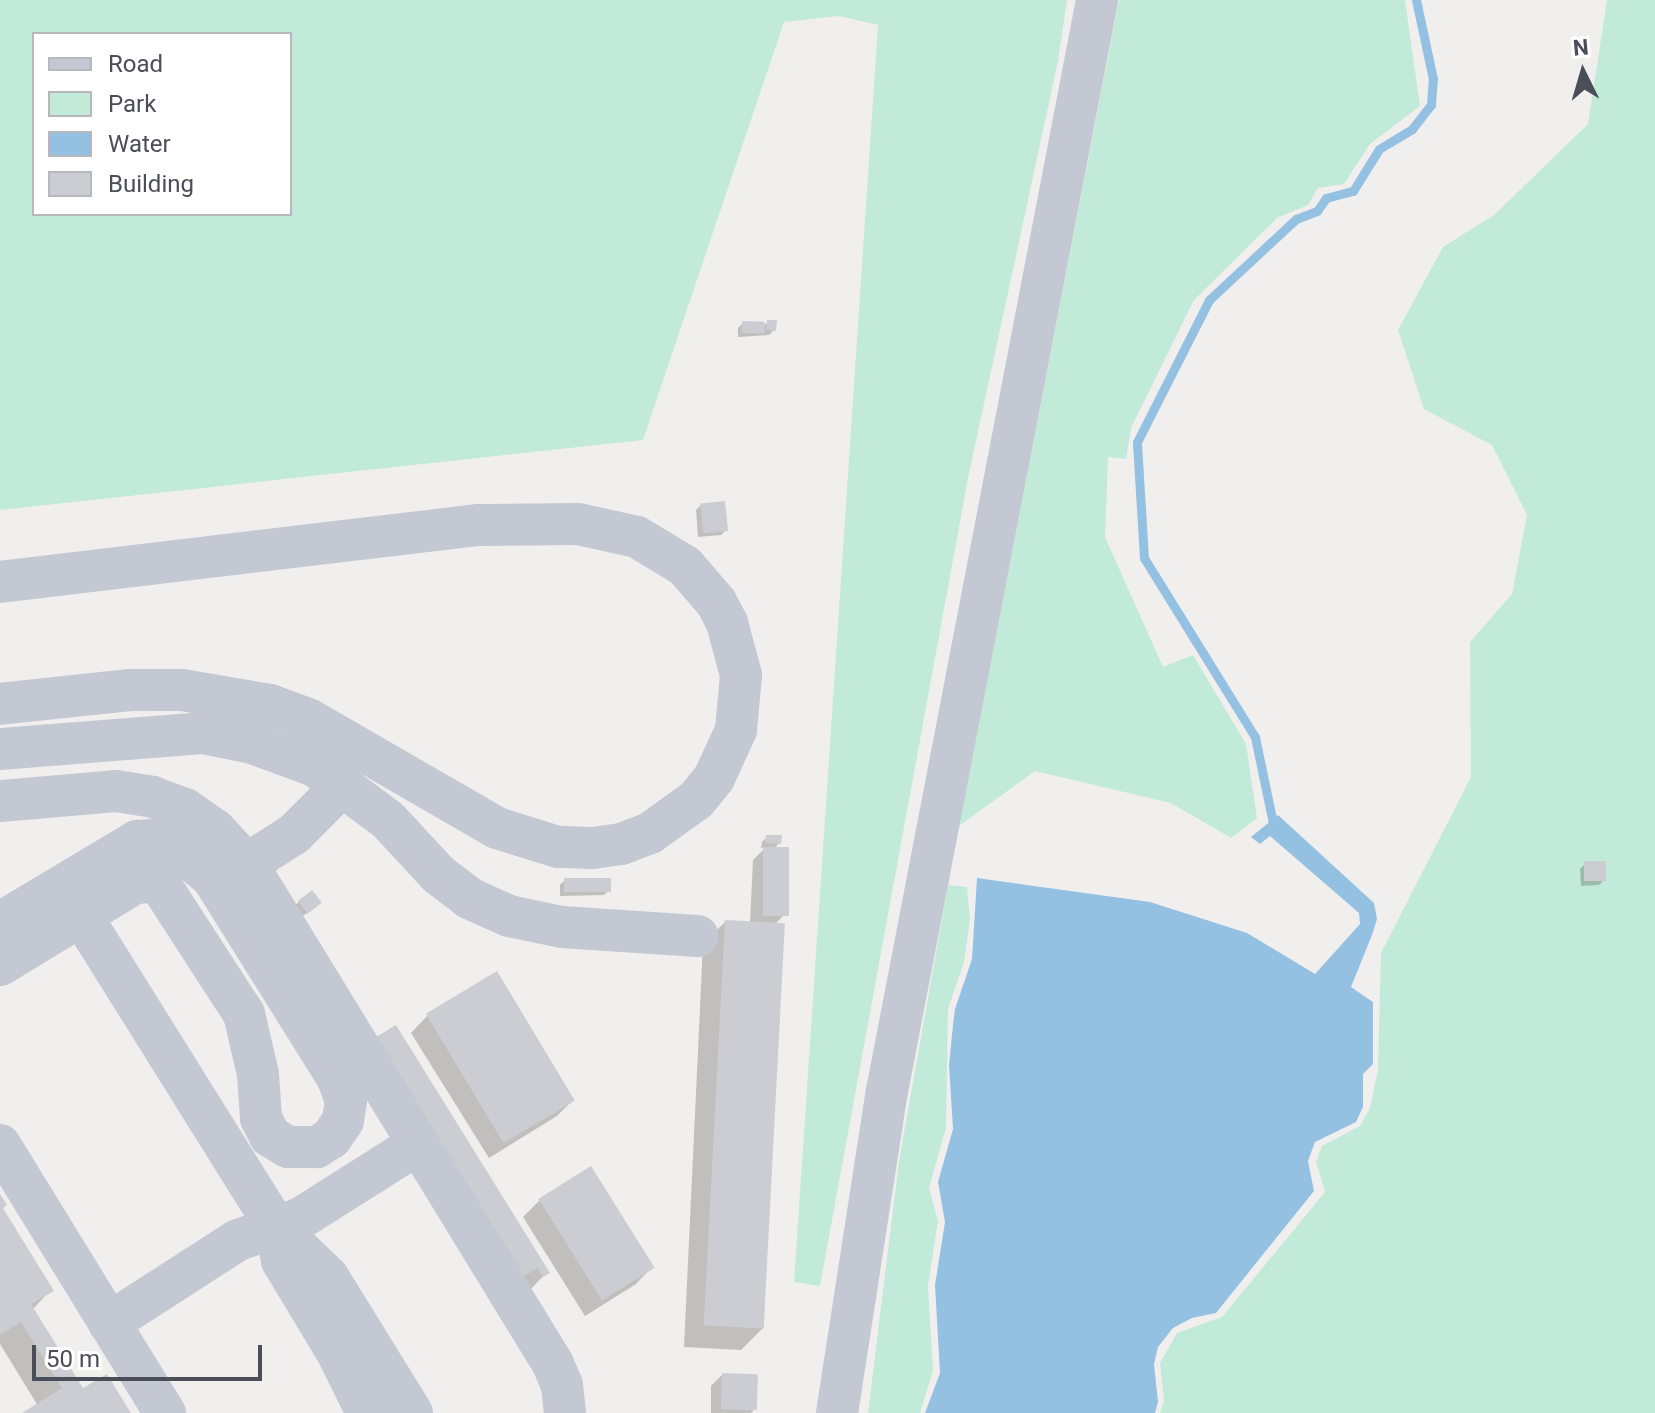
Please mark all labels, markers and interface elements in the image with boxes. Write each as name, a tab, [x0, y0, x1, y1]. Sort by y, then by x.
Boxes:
legend	[32, 32, 292, 216]
north arrow	[1543, 32, 1623, 112]
text: N	[1572, 34, 1590, 61]
text: Road	[108, 50, 163, 78]
text: Park	[108, 90, 156, 118]
text: Water	[108, 130, 171, 158]
text: Building	[108, 170, 194, 198]
scale bar	[36, 1329, 266, 1379]
text: 50 m	[46, 1345, 100, 1373]

